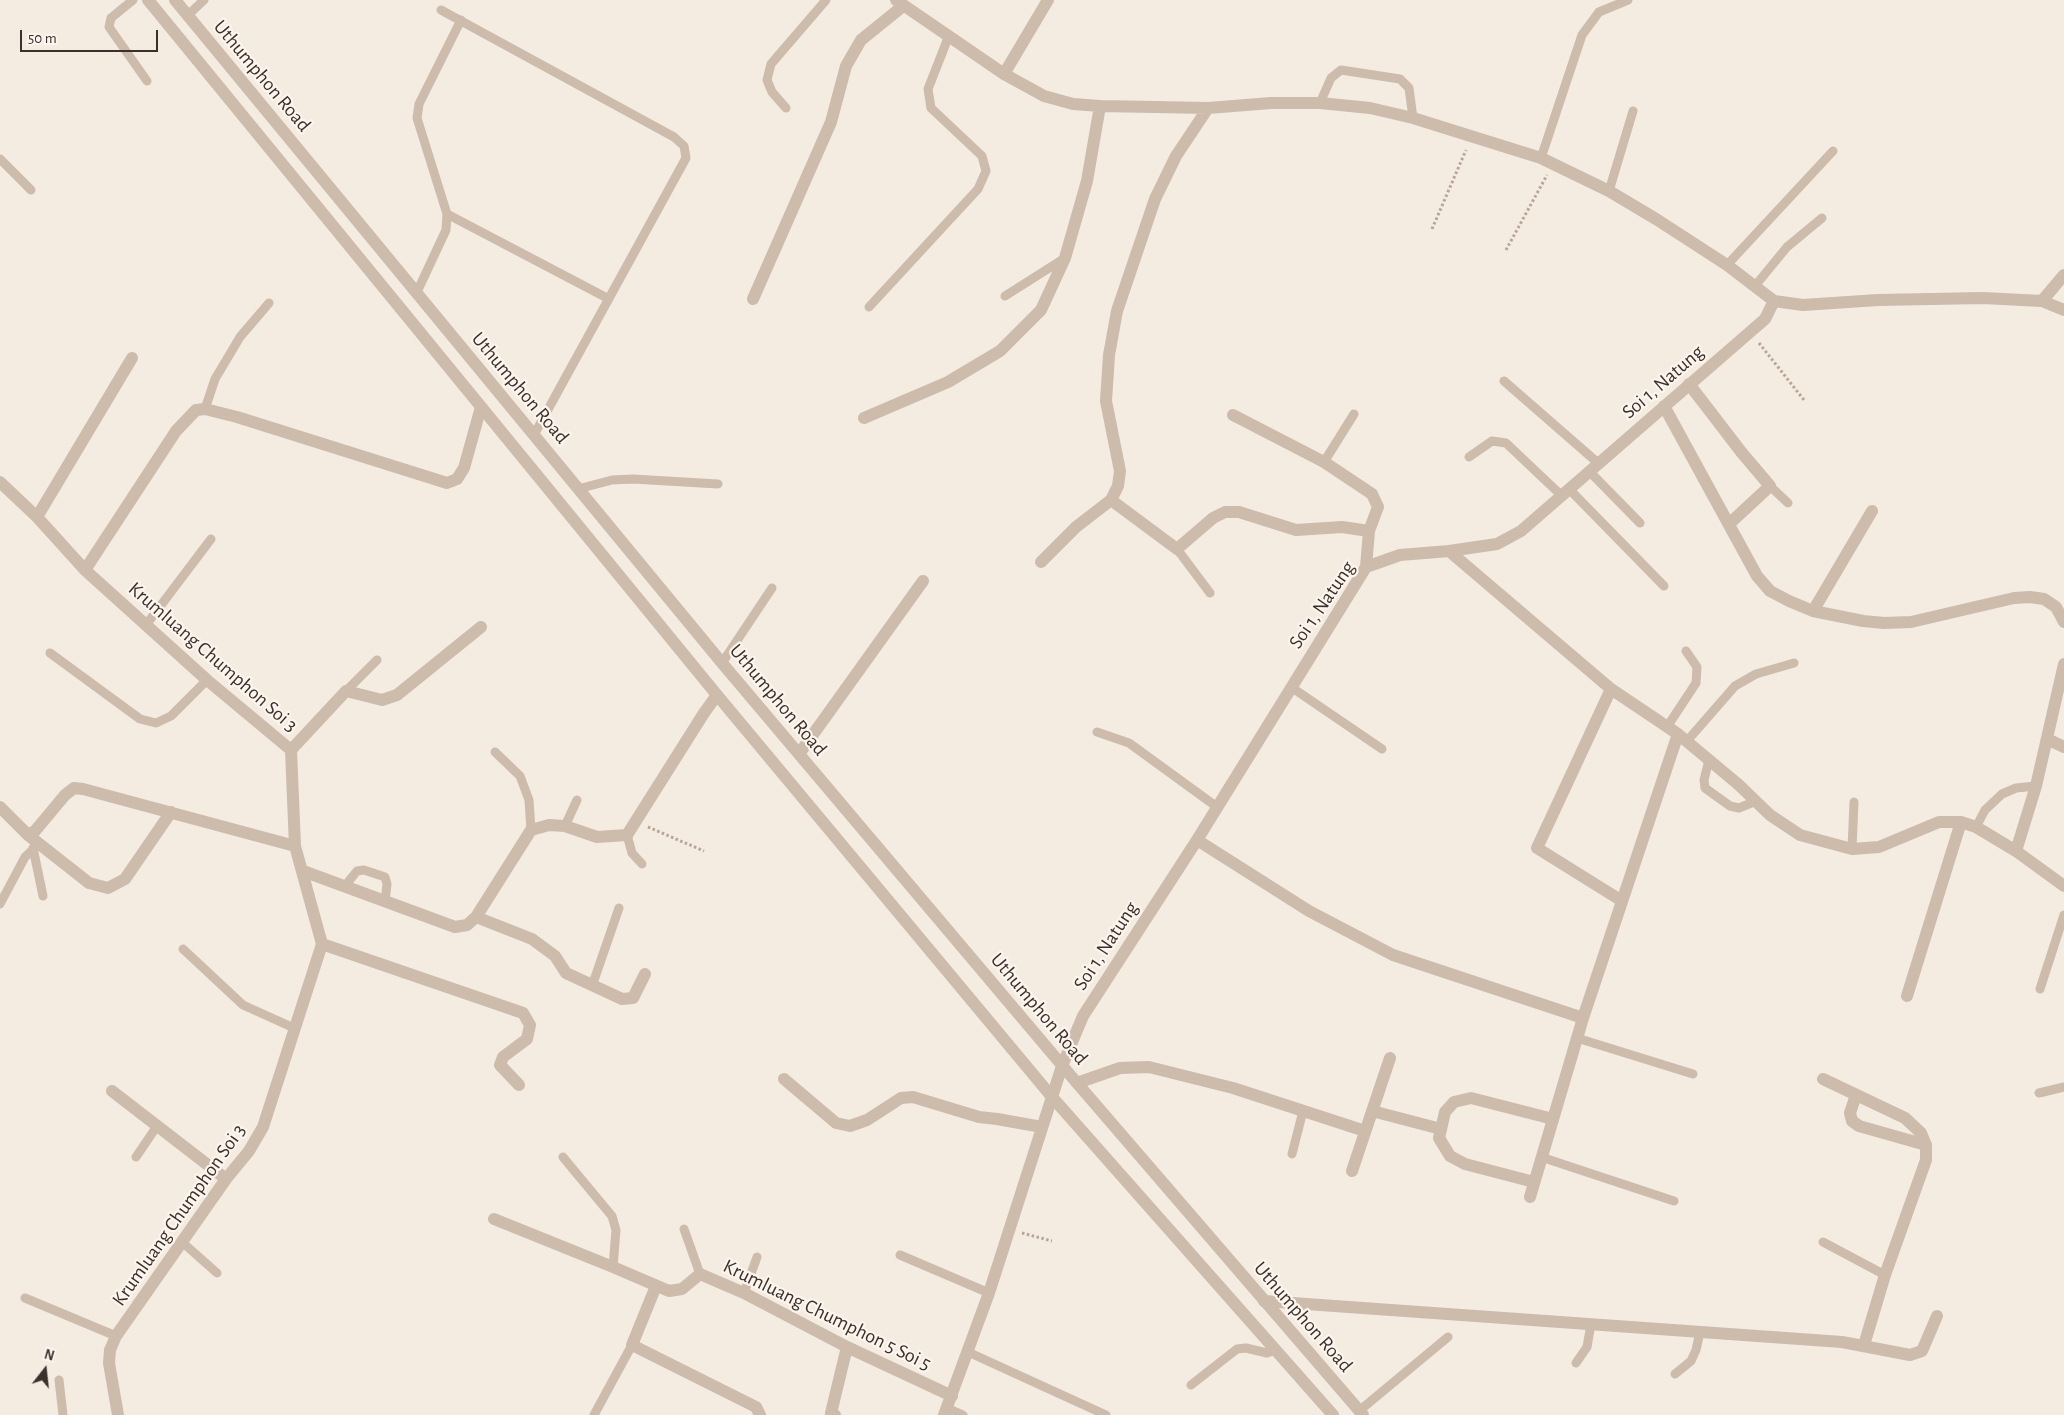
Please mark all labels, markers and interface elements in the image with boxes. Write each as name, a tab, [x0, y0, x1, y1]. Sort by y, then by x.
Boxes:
street label: Uthumphon Road	[208, 15, 316, 137]
scale bar	[22, 20, 160, 52]
text: 50 m	[28, 31, 57, 46]
street label: Uthumphon Road	[466, 327, 574, 449]
street label: Soi 1, Natung	[1617, 340, 1709, 424]
street label: Soi 1, Natung	[1284, 557, 1360, 653]
street label: Krumluang Chumphon Soi 3	[123, 577, 303, 737]
street label: Uthumphon Road	[724, 639, 832, 761]
street label: Soi 1, Natung	[1069, 897, 1143, 995]
street label: Uthumphon Road	[985, 948, 1093, 1070]
street label: Krumluang Chumphon Soi 3	[107, 1119, 251, 1311]
street label: Krumluang Chumphon 5 Soi 5	[719, 1254, 935, 1376]
street label: Uthumphon Road	[1248, 1257, 1358, 1377]
north arrow	[20, 1345, 70, 1395]
text: N	[43, 1348, 56, 1364]

